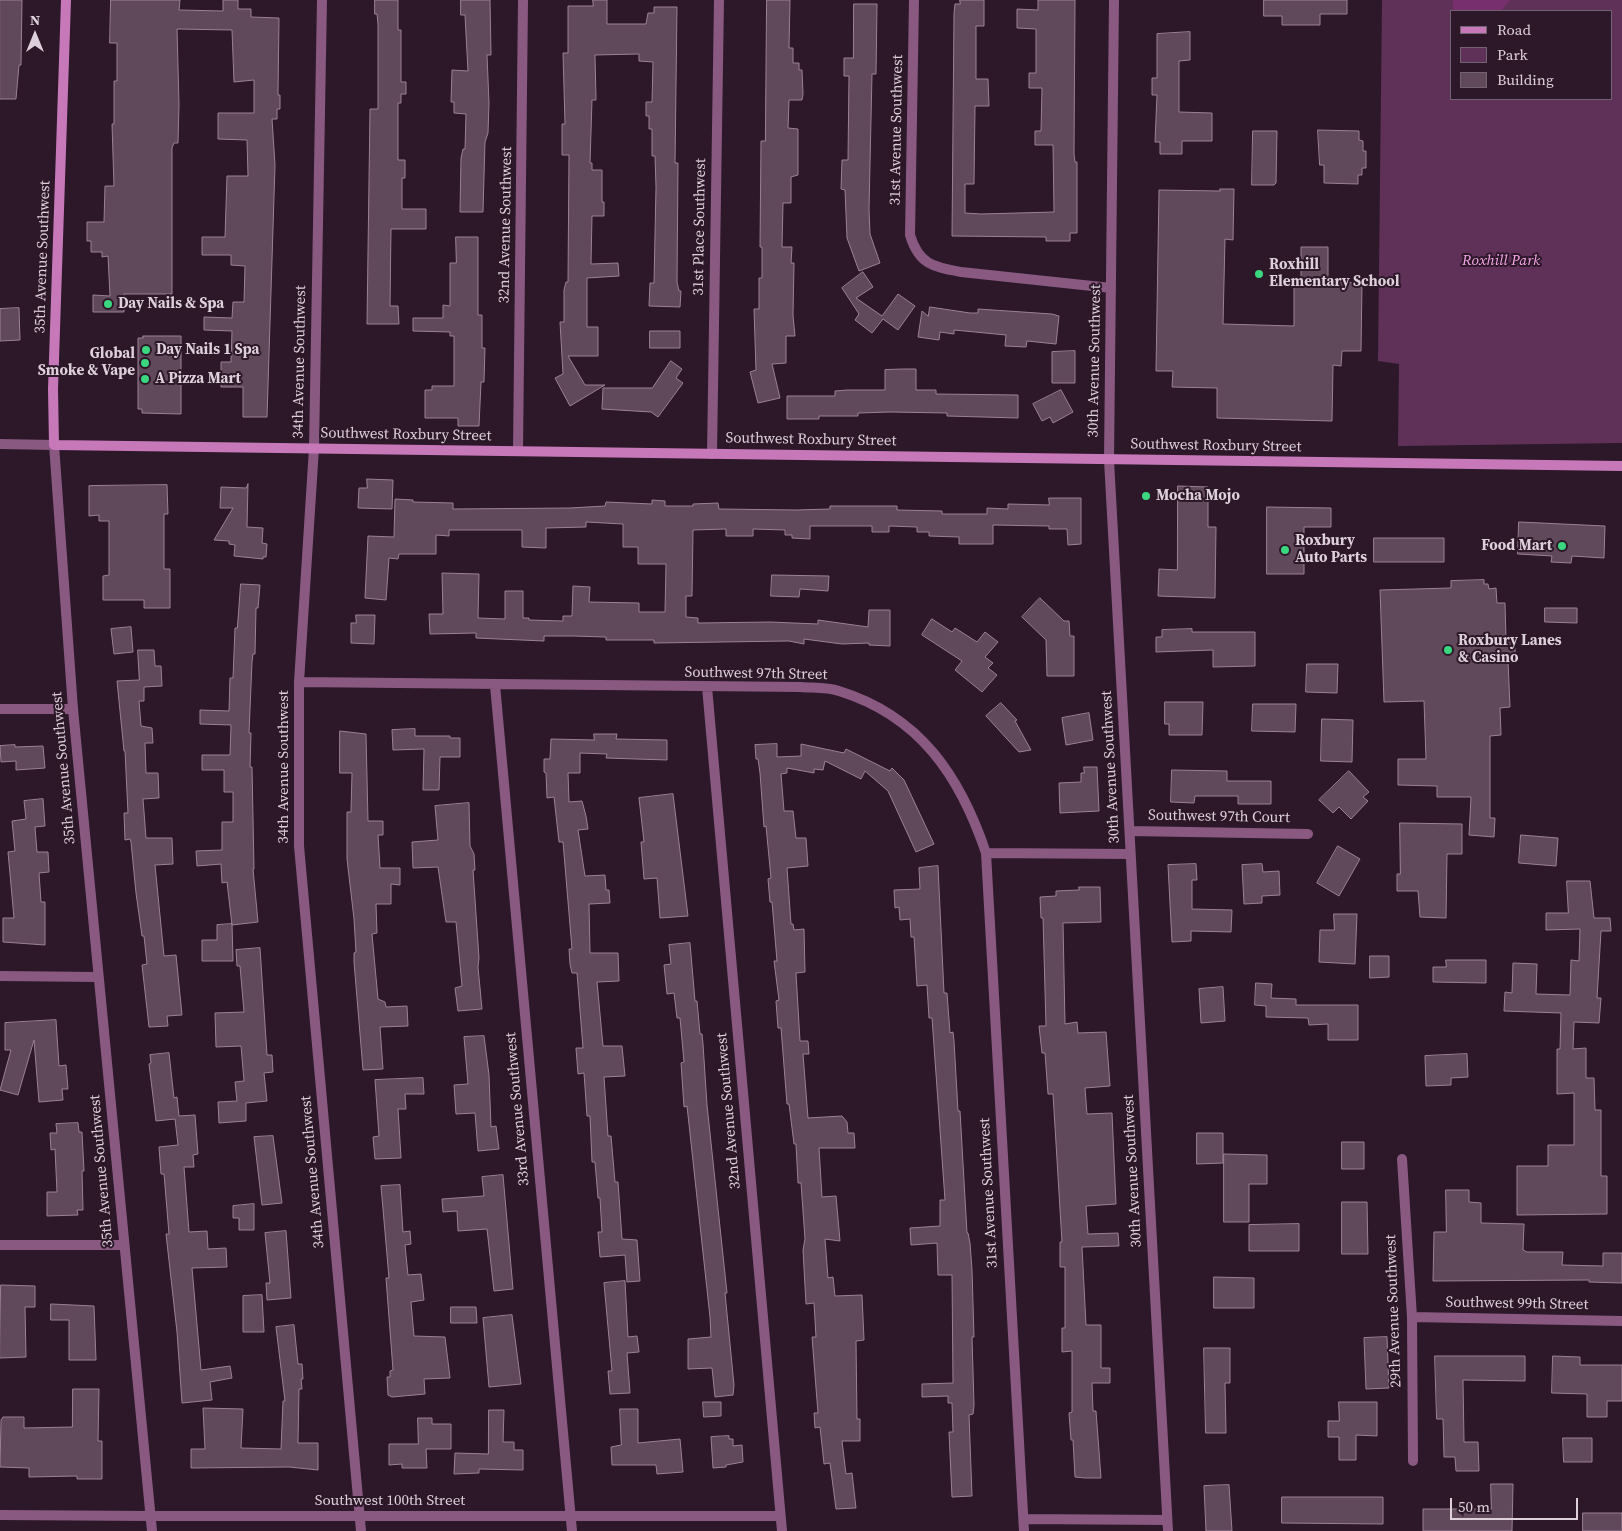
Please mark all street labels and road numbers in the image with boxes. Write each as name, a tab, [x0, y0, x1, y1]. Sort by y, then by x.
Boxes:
street label: 31st Avenue Southwest	[887, 54, 907, 206]
street label: 32nd Avenue Southwest	[496, 146, 516, 304]
street label: 31st Place Southwest	[690, 158, 710, 296]
street label: 35th Avenue Southwest	[31, 180, 55, 334]
street label: 30th Avenue Southwest	[1085, 284, 1105, 438]
street label: 34th Avenue Southwest	[290, 285, 310, 439]
street label: Southwest Roxbury Street	[320, 425, 492, 445]
street label: Southwest Roxbury Street	[725, 430, 897, 450]
street label: Southwest Roxbury Street	[1130, 436, 1302, 456]
street label: Southwest 97th Street	[684, 664, 828, 684]
street label: 34th Avenue Southwest	[275, 690, 293, 844]
street label: 30th Avenue Southwest	[1098, 690, 1124, 844]
street label: 35th Avenue Southwest	[48, 691, 80, 845]
street label: Southwest 97th Court	[1148, 807, 1290, 827]
street label: 33rd Avenue Southwest	[502, 1031, 534, 1187]
street label: 32nd Avenue Southwest	[713, 1032, 745, 1190]
street label: 35th Avenue Southwest	[86, 1094, 118, 1248]
street label: 30th Avenue Southwest	[1120, 1094, 1146, 1248]
street label: 34th Avenue Southwest	[297, 1095, 329, 1249]
street label: 31st Avenue Southwest	[976, 1117, 1002, 1269]
street label: 29th Avenue Southwest	[1382, 1234, 1406, 1388]
street label: Southwest 99th Street	[1445, 1294, 1589, 1314]
street label: Southwest 100th Street	[315, 1492, 465, 1510]

